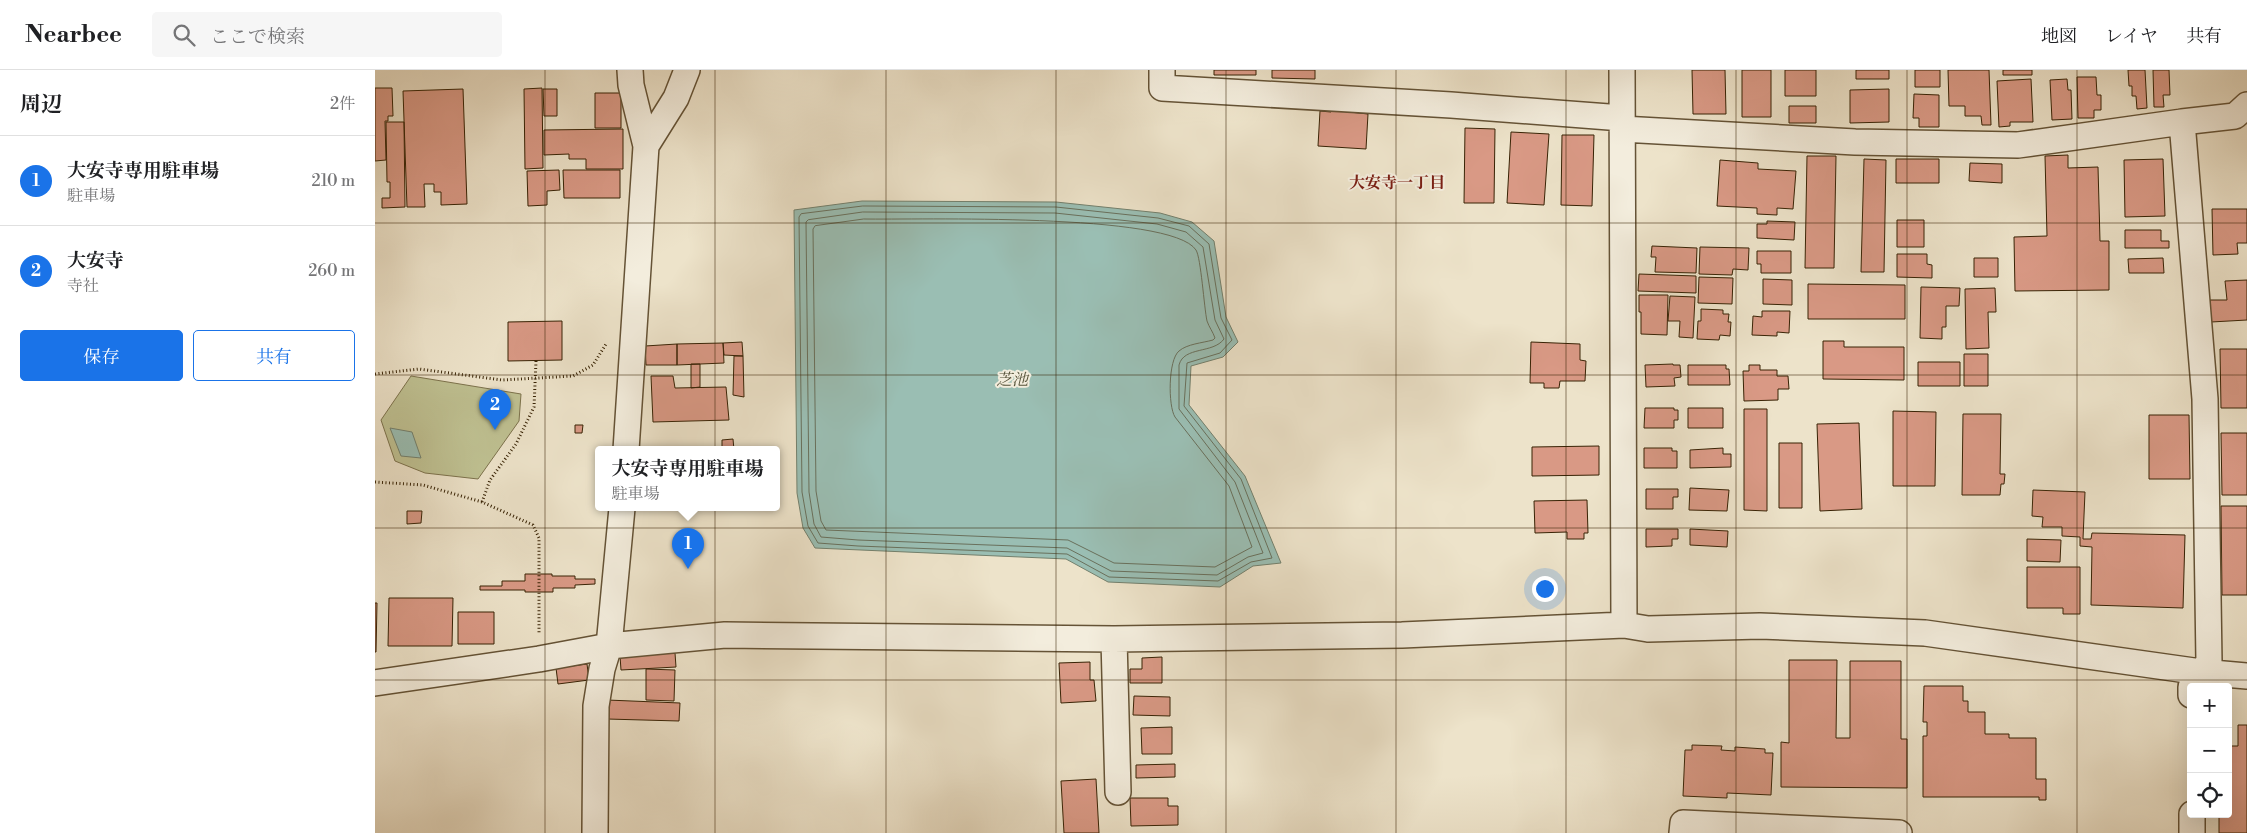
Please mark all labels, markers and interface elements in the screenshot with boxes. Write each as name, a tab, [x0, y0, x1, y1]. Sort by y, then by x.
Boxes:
search box	[152, 12, 502, 57]
text: Nearbee	[25, 20, 122, 50]
icon: search	[170, 21, 198, 49]
text: ここで検索	[210, 25, 305, 49]
text: 地図	[2041, 25, 2077, 48]
text: レイヤ	[2105, 25, 2158, 48]
text: 共有	[2186, 25, 2222, 48]
text: 周辺	[20, 92, 62, 118]
text: 2件	[330, 94, 355, 114]
text: 大安寺専用駐車場	[67, 159, 219, 183]
text: 1	[32, 171, 40, 191]
text: 210 m	[311, 171, 355, 191]
district label: 大安寺一丁目	[1349, 173, 1445, 193]
text: 駐車場	[67, 186, 115, 206]
text: 大安寺	[67, 249, 124, 273]
text: 2	[31, 261, 41, 281]
text: 260 m	[308, 261, 355, 281]
text: 寺社	[67, 276, 99, 296]
button: 保存	[20, 330, 183, 381]
button: 共有	[193, 330, 355, 381]
water label: 芝池	[996, 370, 1030, 390]
pin: 2	[479, 389, 511, 430]
popup	[595, 446, 780, 511]
text: 大安寺専用駐車場	[611, 457, 764, 481]
text: 駐車場	[611, 484, 660, 504]
pin: 1	[672, 528, 704, 569]
your location	[1532, 576, 1558, 602]
map controls	[2187, 683, 2232, 818]
button: +	[2187, 683, 2232, 728]
button: −	[2187, 728, 2232, 773]
button: locate	[2187, 773, 2232, 818]

